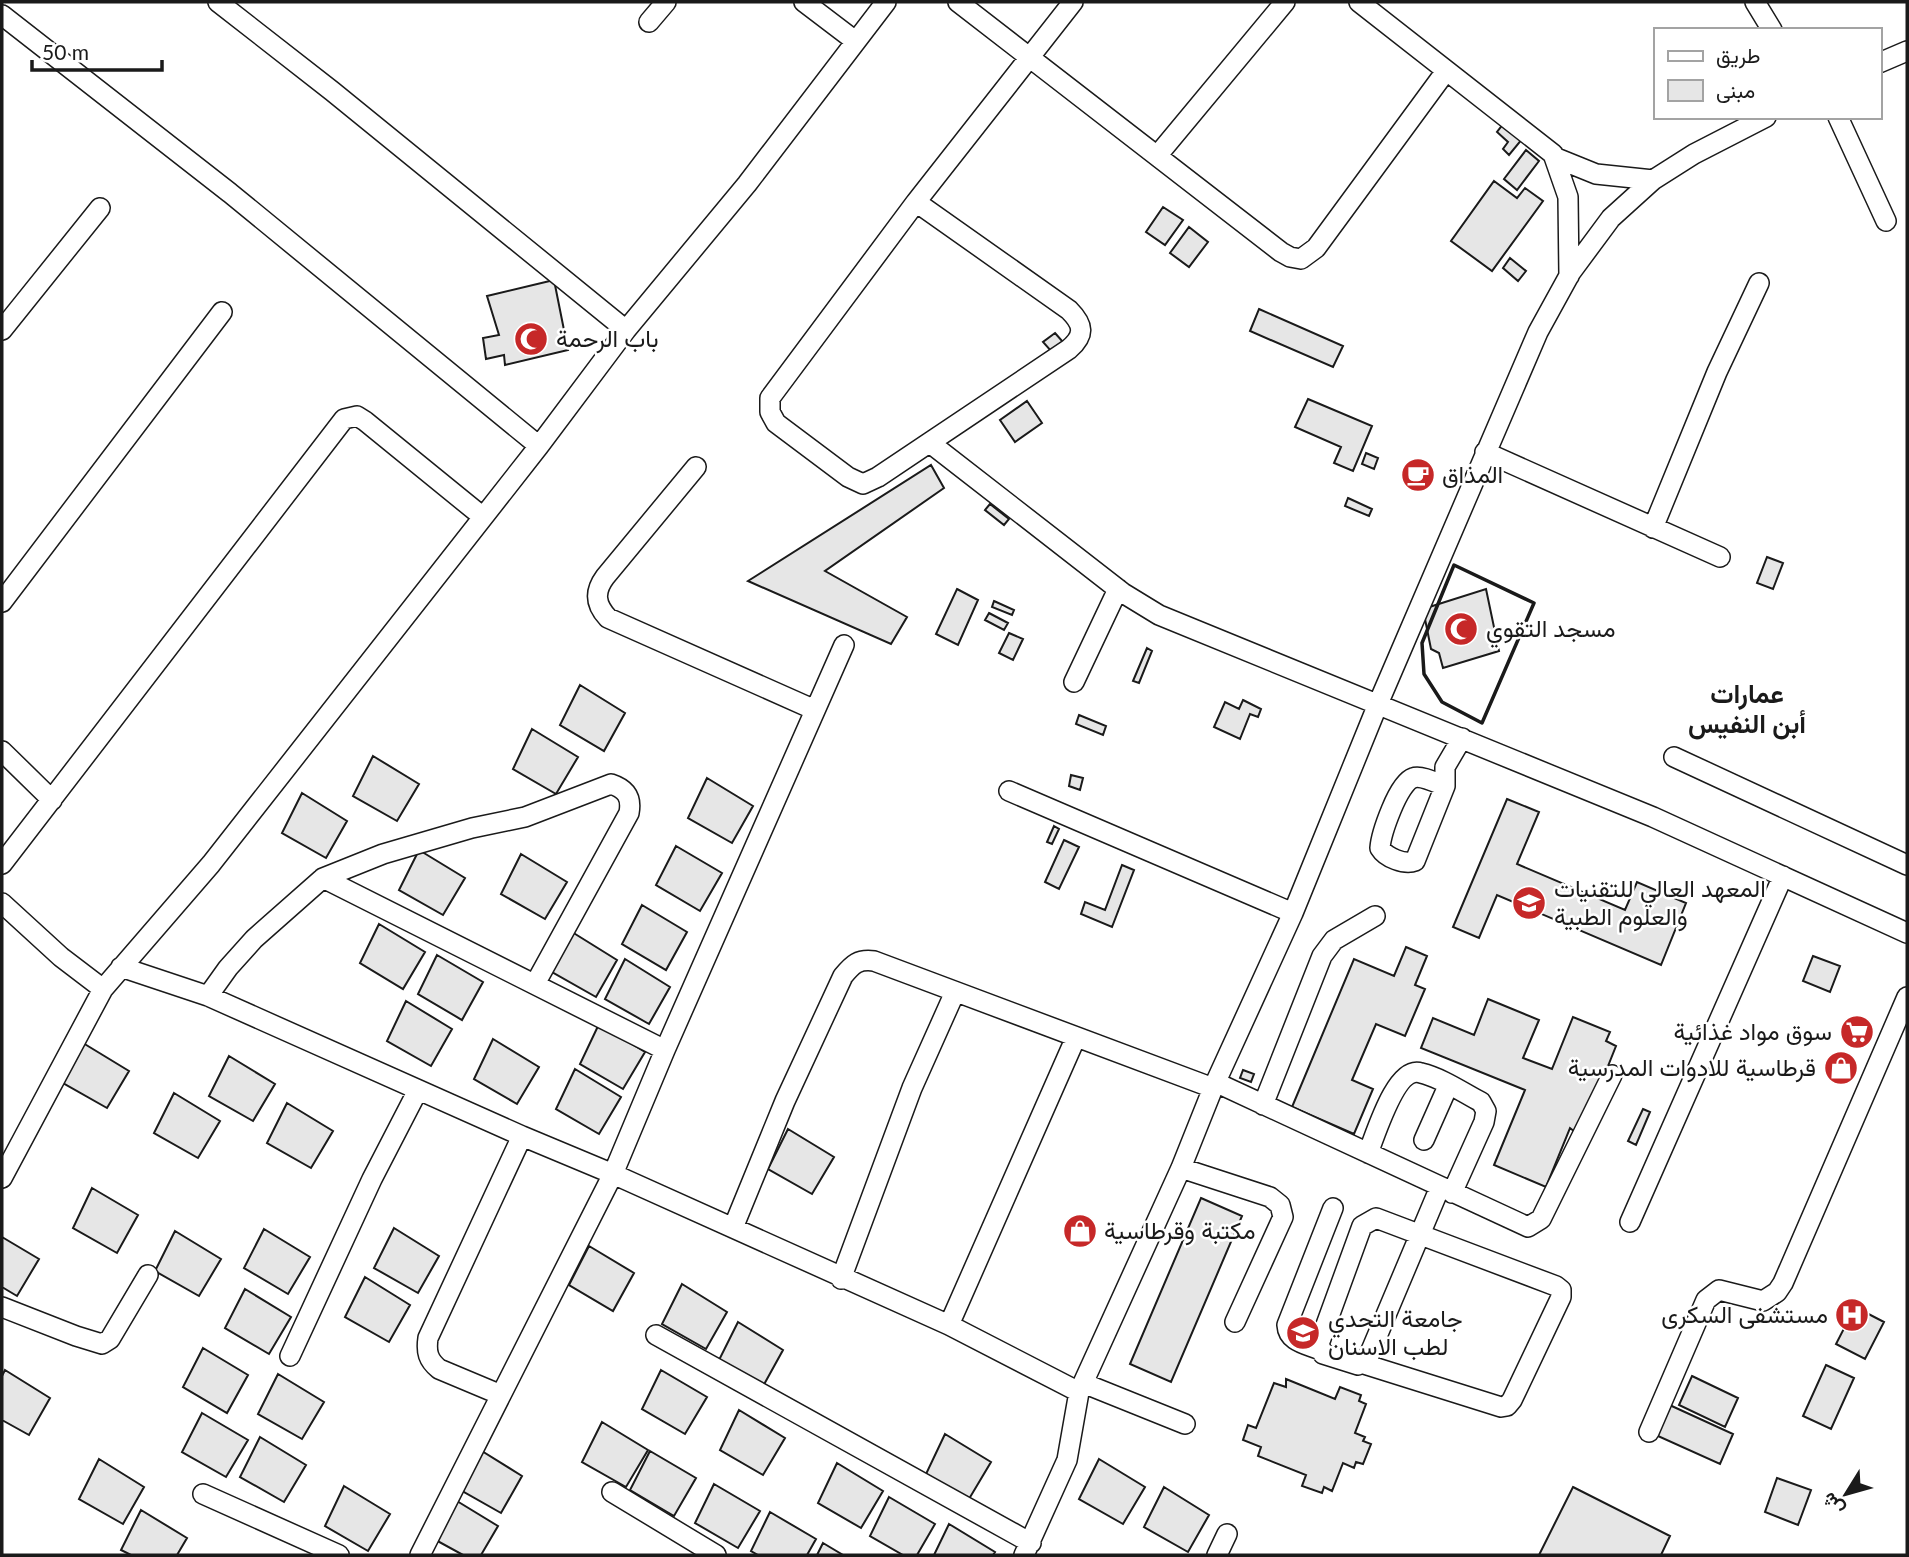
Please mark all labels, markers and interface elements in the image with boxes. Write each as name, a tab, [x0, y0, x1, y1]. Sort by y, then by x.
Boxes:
scale bar	[32, 28, 161, 72]
legend	[1654, 28, 1881, 119]
text: 50 m	[42, 39, 89, 64]
text: طريق	[1716, 42, 1761, 69]
text: مبنى	[1716, 77, 1755, 103]
mosque icon: باب الرحمة	[512, 320, 550, 358]
place label: باب الرحمة	[556, 323, 659, 354]
cafe icon: المذاق	[1399, 456, 1437, 494]
place label: المذاق	[1442, 459, 1503, 488]
mosque icon: مسجد التقوي	[1442, 610, 1480, 648]
place label: مسجد التقوي	[1486, 613, 1616, 648]
district label: عمارات أبن النفيس	[1688, 677, 1806, 740]
place label: المعهد العالي للتقنيات والعلوم الطبية	[1554, 873, 1766, 933]
school or university icon: المعهد العالي للتقنيات والعلوم الطبية	[1510, 884, 1548, 922]
supermarket icon: سوق مواد غذائية	[1838, 1013, 1876, 1051]
place label: سوق مواد غذائية	[1674, 1016, 1832, 1047]
shop icon: قرطاسية للادوات المدرسية	[1822, 1049, 1860, 1087]
place label: قرطاسية للادوات المدرسية	[1568, 1052, 1816, 1083]
shop icon: مكتبة وقرطاسية	[1061, 1212, 1099, 1250]
place label: مكتبة وقرطاسية	[1104, 1215, 1256, 1246]
hospital icon: مستشفى السكرى	[1833, 1296, 1871, 1334]
place label: مستشفى السكرى	[1661, 1299, 1828, 1330]
place label: جامعة التحدي لطب الاسنان	[1328, 1303, 1463, 1361]
school or university icon: جامعة التحدي لطب الاسنان	[1284, 1314, 1322, 1352]
north arrow	[1811, 1459, 1881, 1529]
text: ش	[1816, 1488, 1849, 1521]

